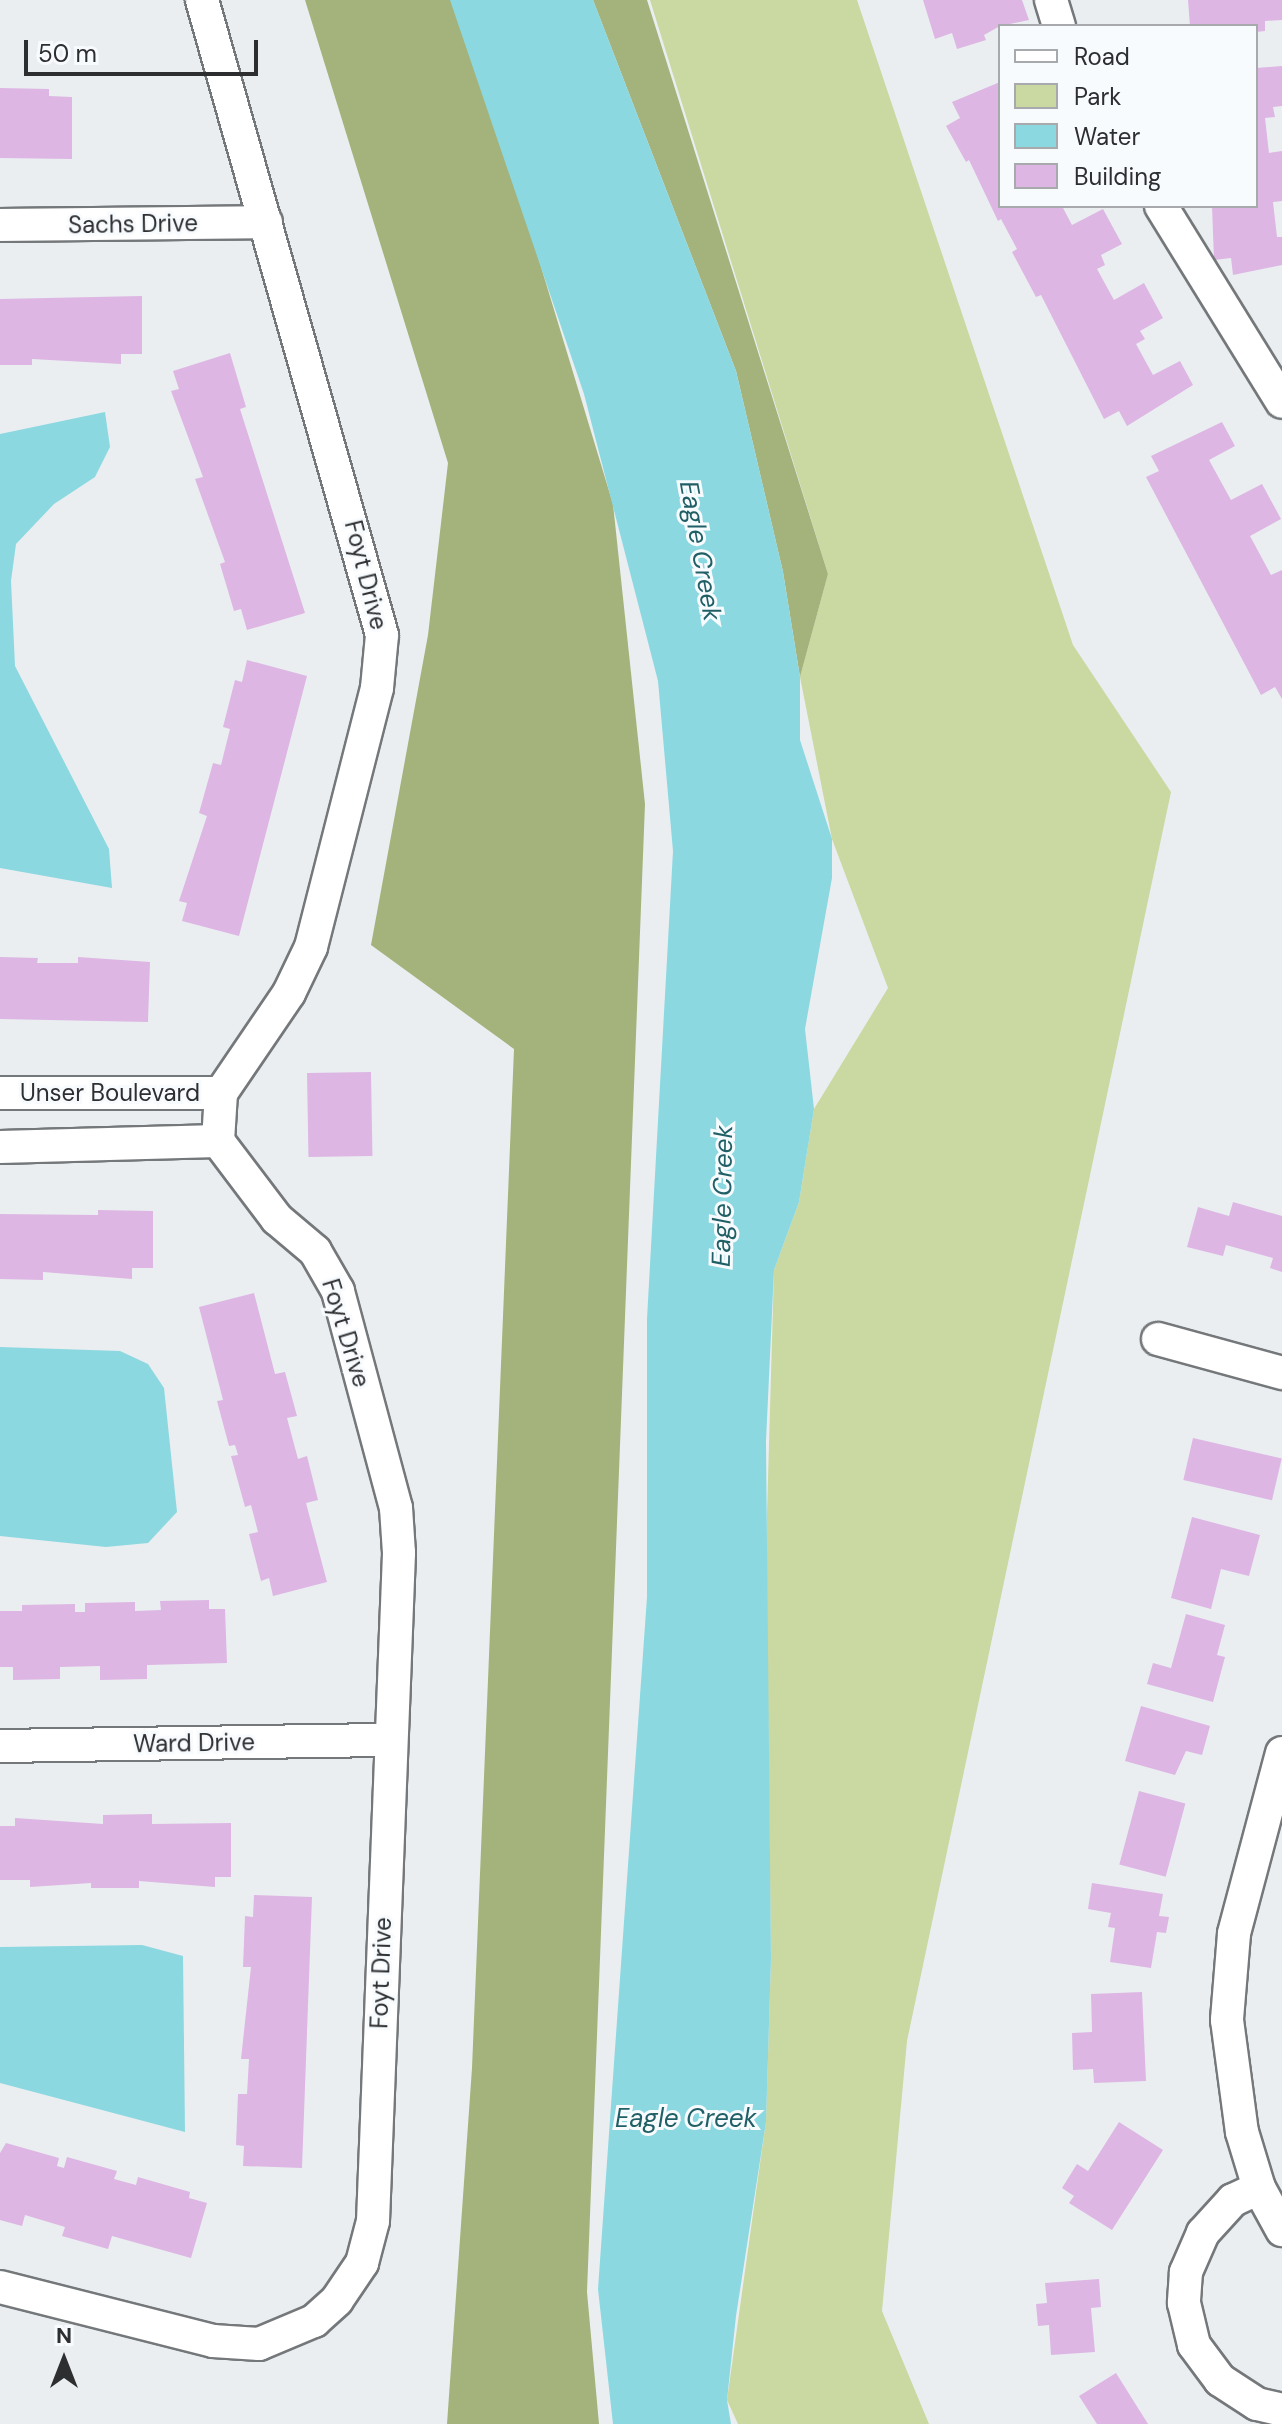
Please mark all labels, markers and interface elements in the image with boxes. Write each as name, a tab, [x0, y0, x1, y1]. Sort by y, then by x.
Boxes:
scale bar	[28, 24, 262, 74]
legend	[998, 24, 1258, 208]
text: 50 m	[38, 38, 97, 69]
text: Road	[1074, 41, 1130, 72]
text: Park	[1074, 81, 1121, 112]
text: Water	[1074, 121, 1140, 152]
text: Building	[1074, 161, 1161, 192]
street label: Sachs Drive	[68, 208, 198, 240]
water label: Eagle Creek	[672, 478, 728, 624]
street label: Foyt Drive	[339, 517, 393, 633]
street label: Unser Boulevard	[20, 1079, 200, 1107]
water label: Eagle Creek	[706, 1125, 740, 1267]
street label: Foyt Drive	[316, 1275, 376, 1391]
street label: Ward Drive	[133, 1728, 255, 1758]
street label: Foyt Drive	[365, 1917, 397, 2029]
water label: Eagle Creek	[615, 2103, 757, 2135]
north arrow	[24, 2320, 104, 2400]
text: N	[56, 2321, 72, 2350]

